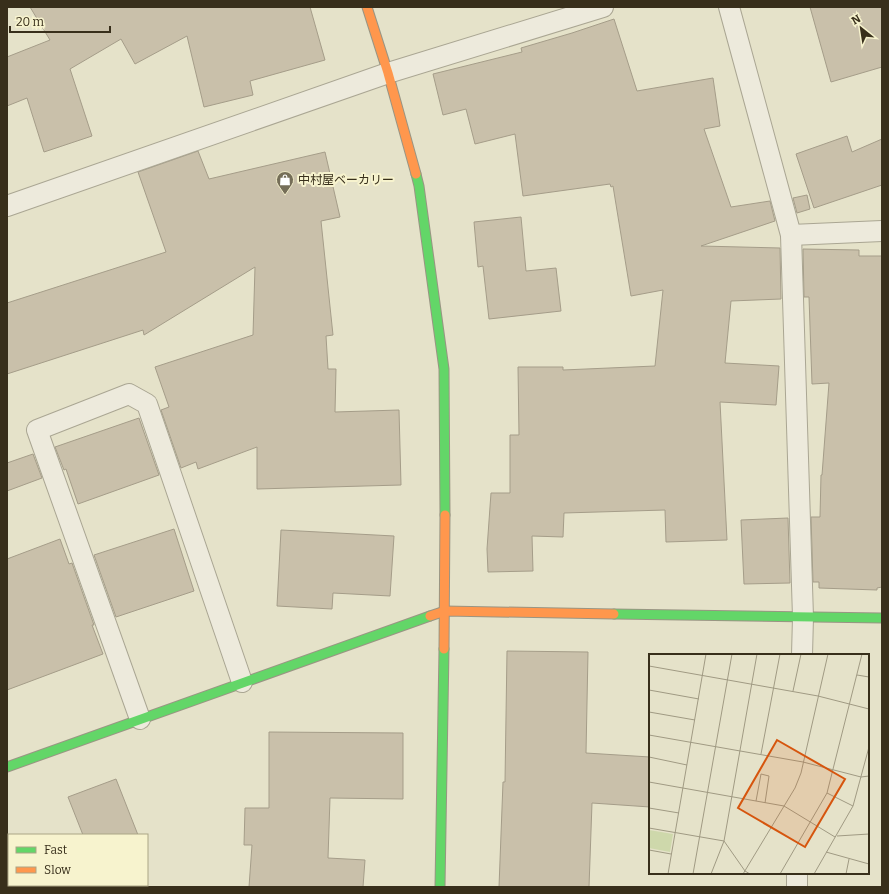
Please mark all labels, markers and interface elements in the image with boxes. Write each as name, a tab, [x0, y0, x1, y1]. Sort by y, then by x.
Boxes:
scale bar	[10, 8, 110, 34]
north arrow	[841, 8, 881, 48]
text: N	[849, 12, 864, 28]
text: 20 m	[16, 15, 45, 29]
shop icon: 中村屋ベーカリー	[275, 170, 295, 195]
place label: 中村屋ベーカリー	[298, 173, 394, 187]
inset map	[649, 654, 869, 874]
legend	[8, 834, 148, 886]
text: Fast	[44, 843, 68, 857]
text: Slow	[44, 863, 71, 877]

